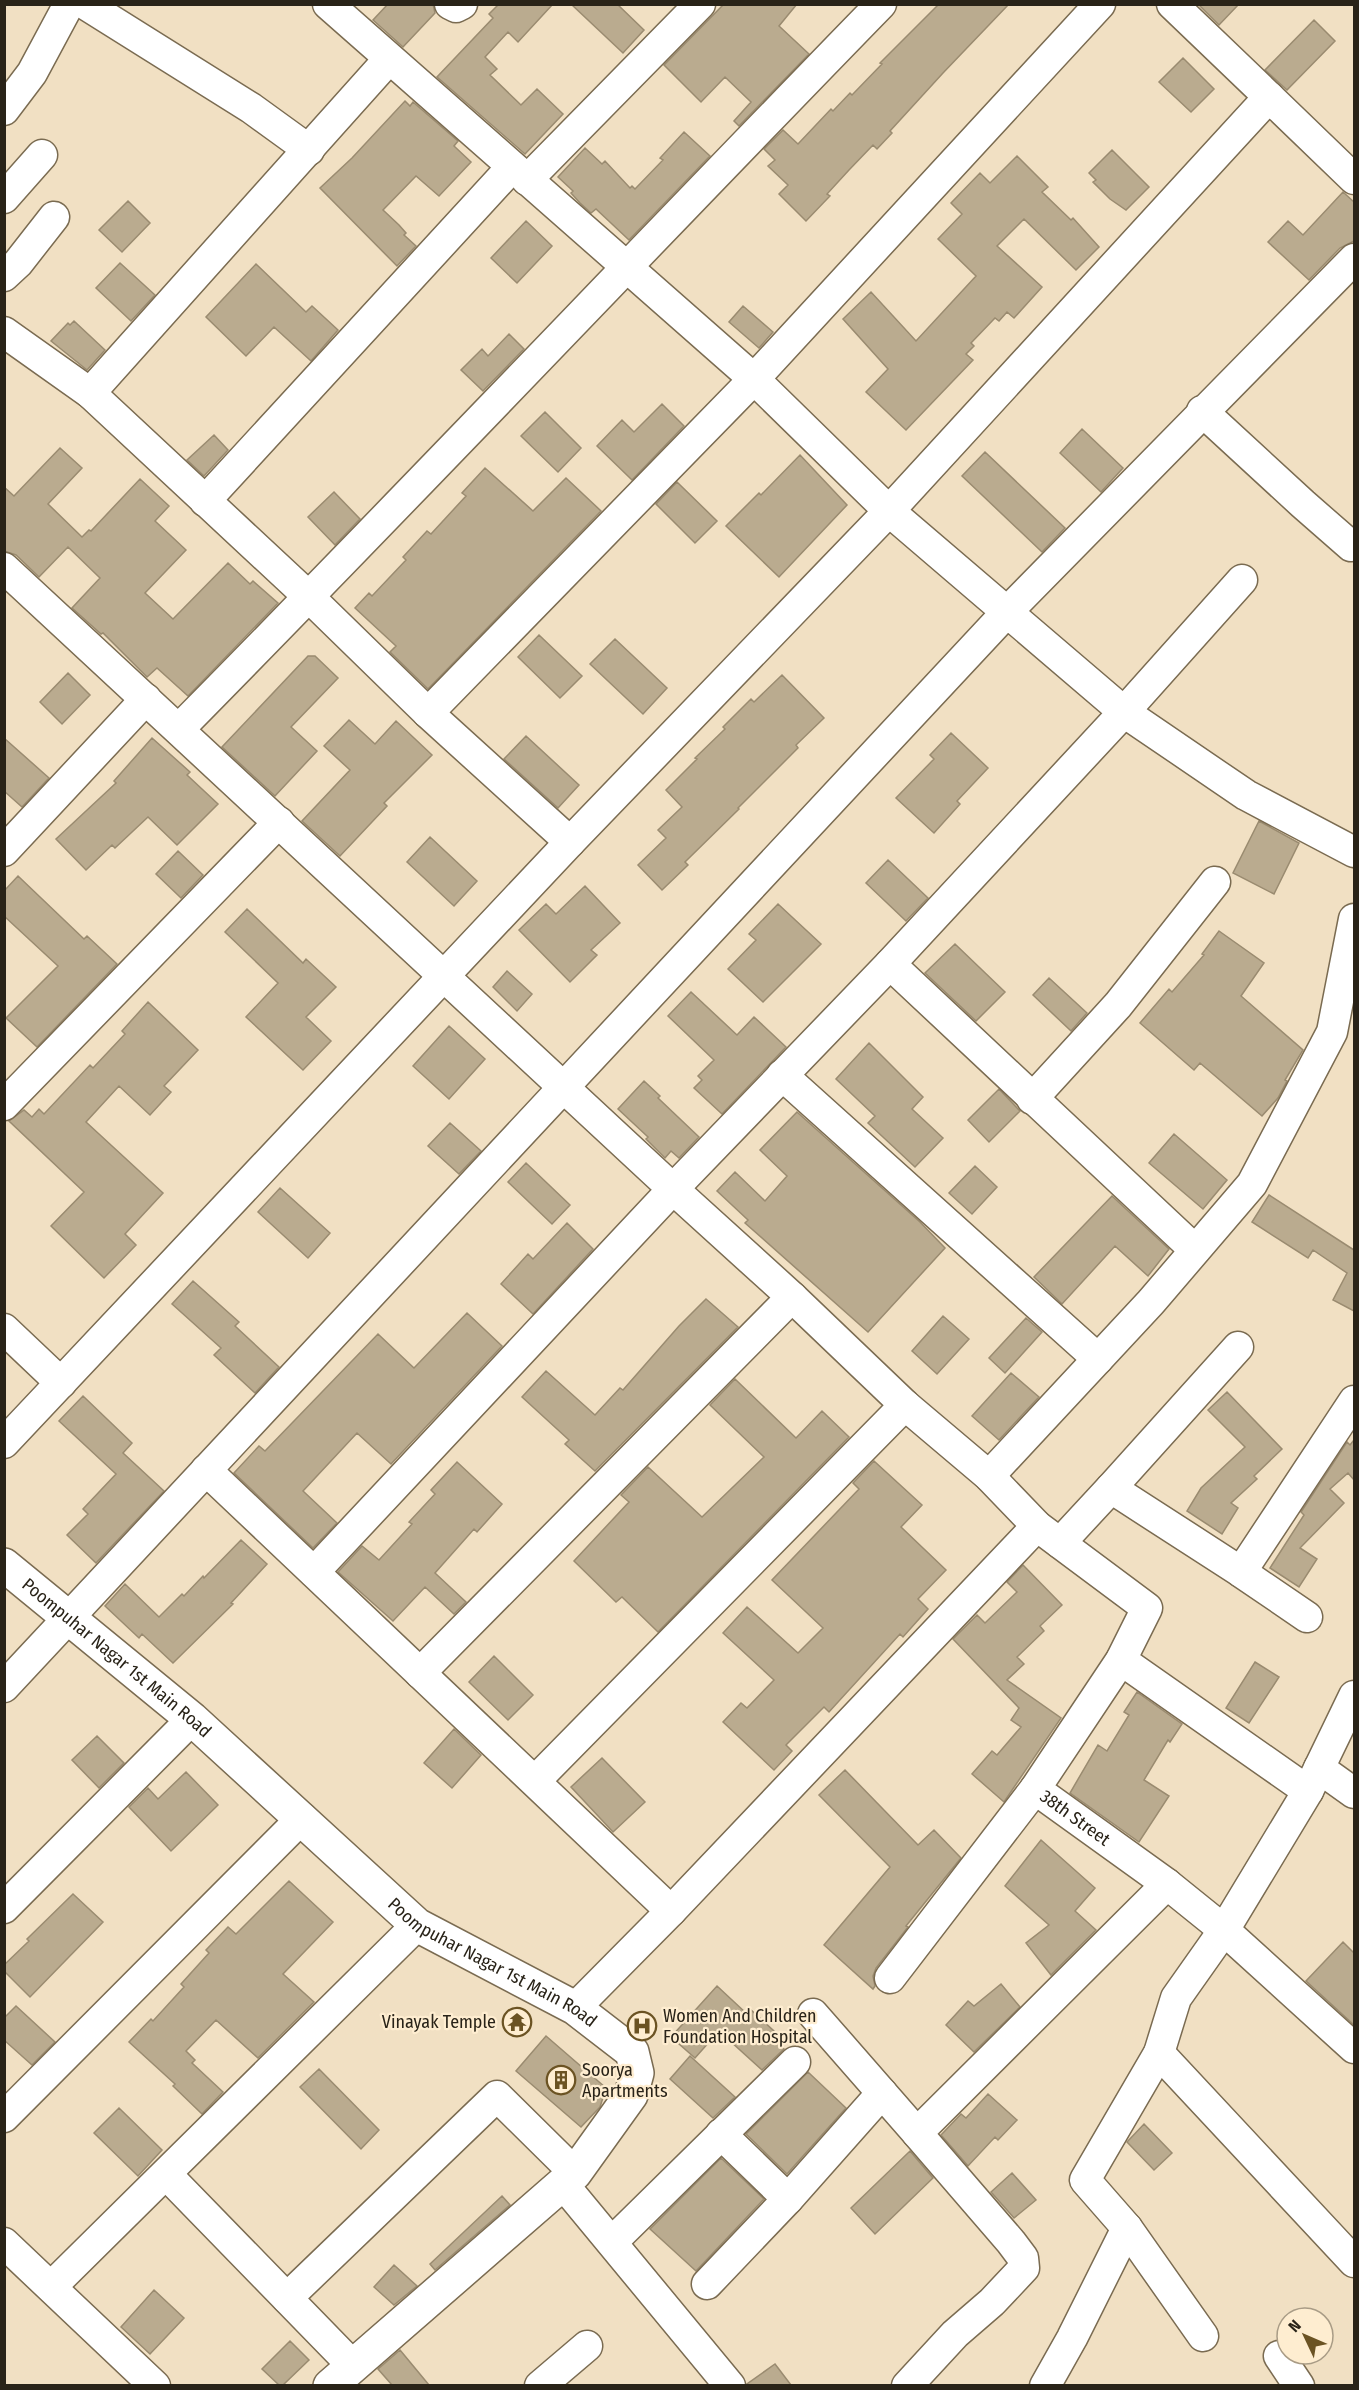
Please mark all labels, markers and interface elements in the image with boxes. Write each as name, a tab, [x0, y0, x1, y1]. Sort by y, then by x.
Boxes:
street label: Poompuhar Nagar 1st Main Road	[18, 1573, 216, 1742]
street label: 38th Street	[1036, 1785, 1115, 1851]
street label: Poompuhar Nagar 1st Main Road	[383, 1893, 601, 2032]
place label: Women And Children Foundation Hospital	[663, 2005, 817, 2048]
temple icon: Vinayak Temple	[501, 2006, 533, 2038]
hospital icon: Women And Children Foundation Hospital	[626, 2010, 658, 2042]
place label: Vinayak Temple	[382, 2011, 496, 2033]
place label: Soorya Apartments	[582, 2059, 668, 2102]
building icon: Soorya Apartments	[545, 2064, 577, 2096]
north arrow	[1275, 2306, 1335, 2366]
text: N	[1284, 2316, 1305, 2336]

